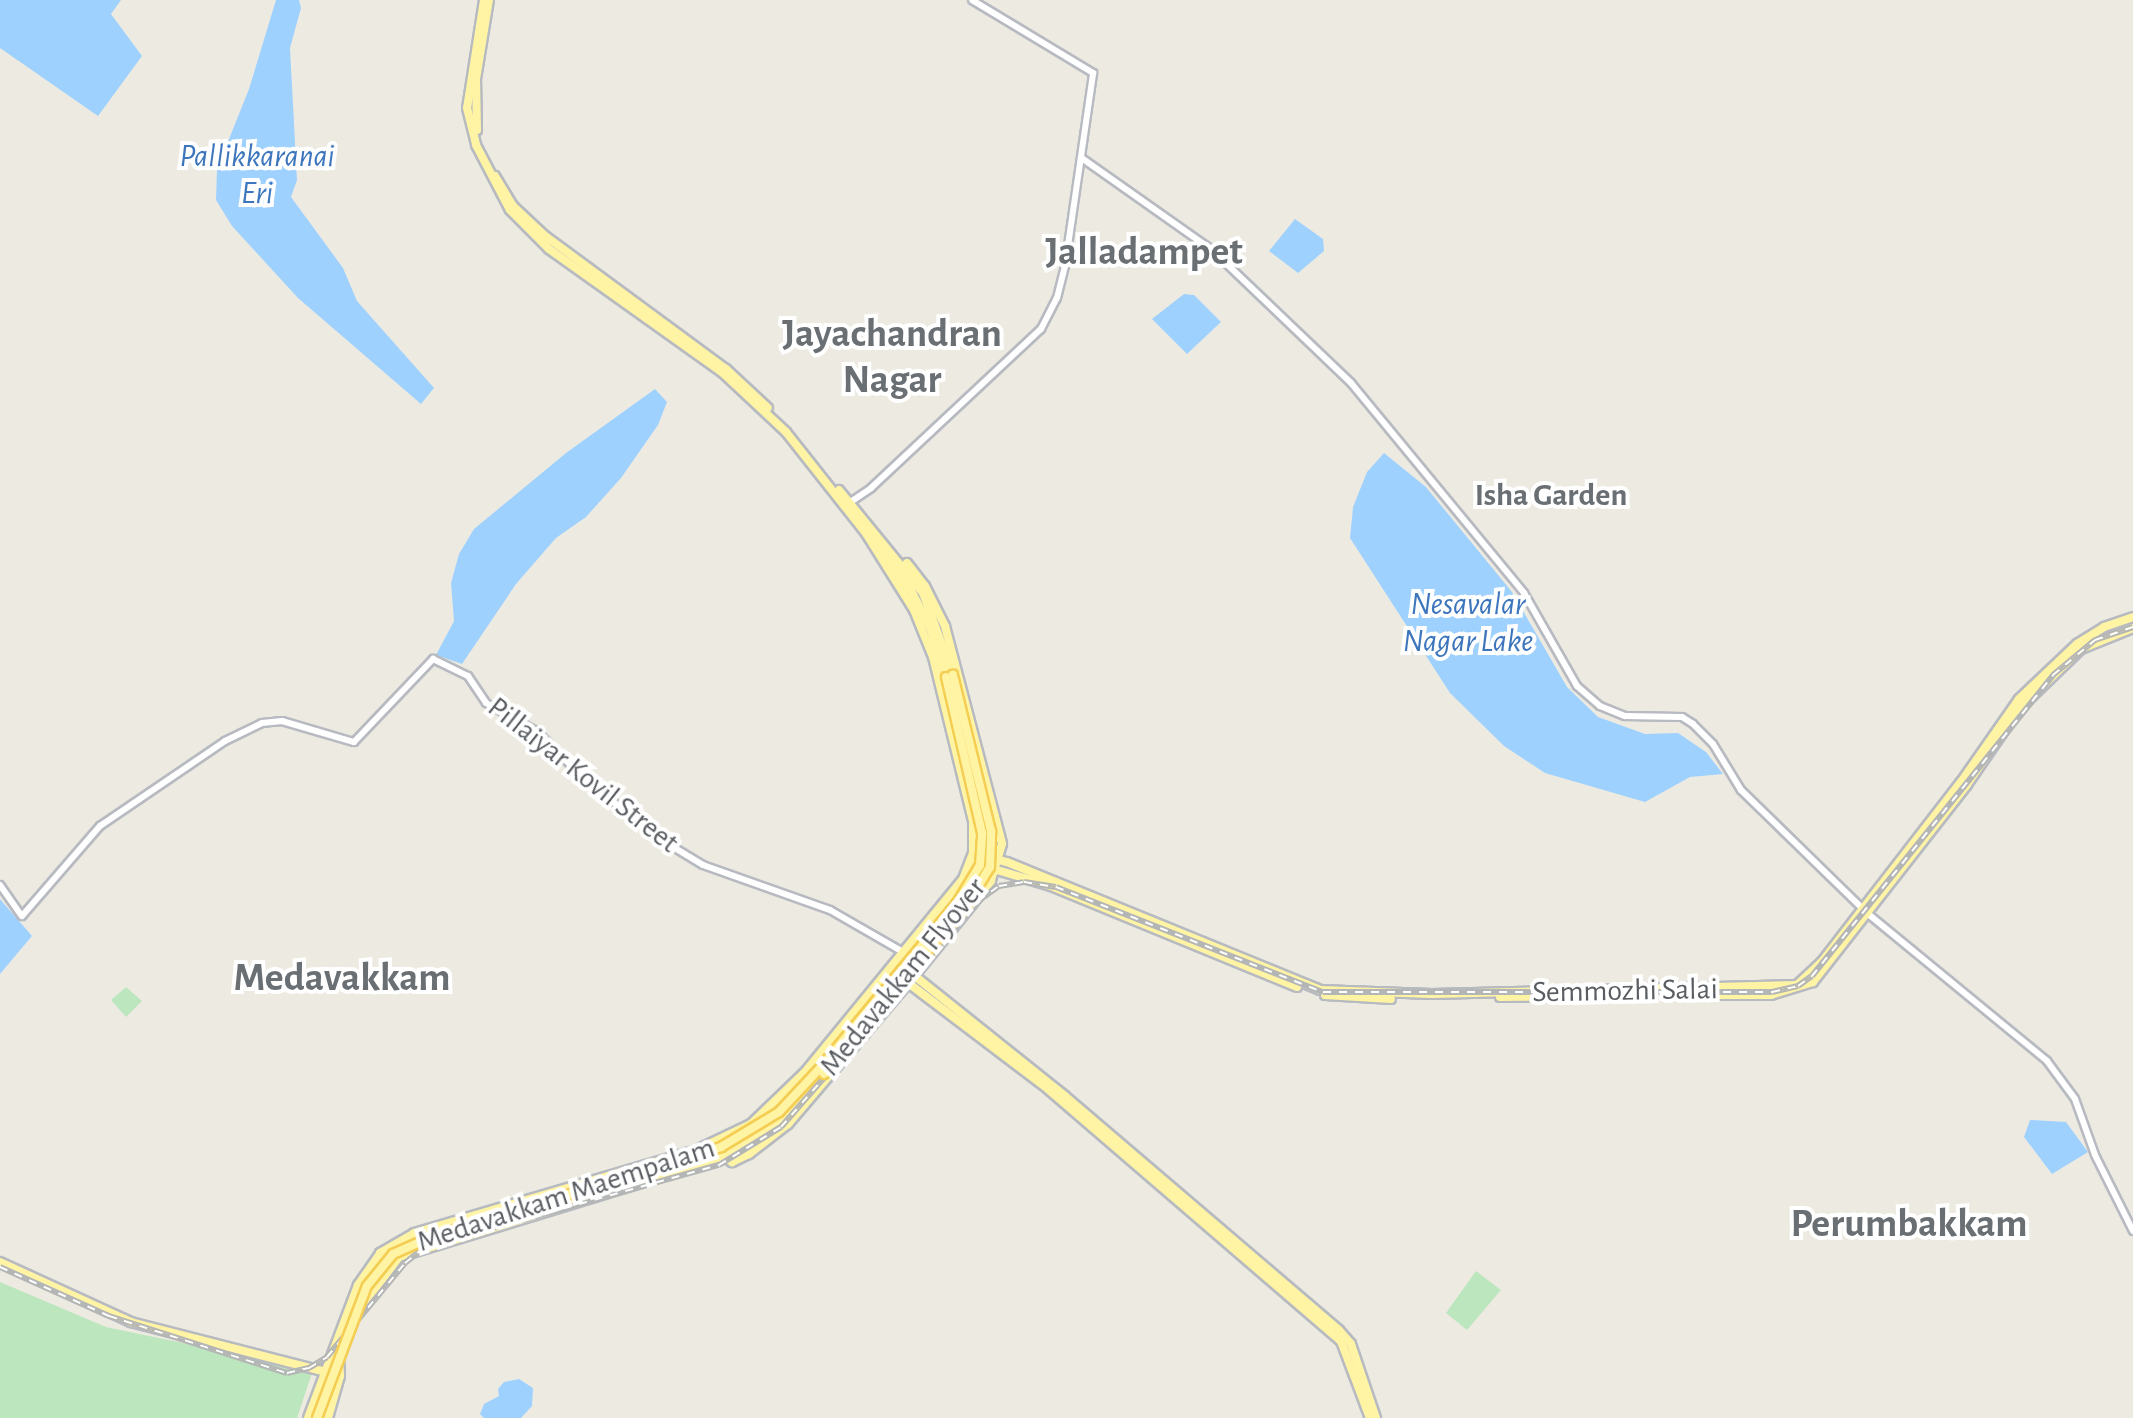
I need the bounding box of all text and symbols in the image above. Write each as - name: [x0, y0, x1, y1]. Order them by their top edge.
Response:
- water label: Pallikkaranai Eri: [179, 138, 335, 213]
- district label: Jalladampet: [1045, 228, 1243, 276]
- district label: Jayachandran Nagar: [782, 310, 1002, 404]
- district label: Isha Garden: [1475, 476, 1627, 514]
- water label: Nesavalar Nagar Lake: [1403, 586, 1533, 661]
- street label: Pillaiyar Kovil Street: [480, 689, 686, 861]
- street label: Medavakkam Flyover: [812, 871, 994, 1083]
- district label: Medavakkam: [234, 954, 450, 1002]
- street label: Semmozhi Salai: [1532, 971, 1718, 1011]
- street label: Medavakkam Maempalam: [413, 1130, 719, 1260]
- district label: Perumbakkam: [1790, 1200, 2028, 1248]

